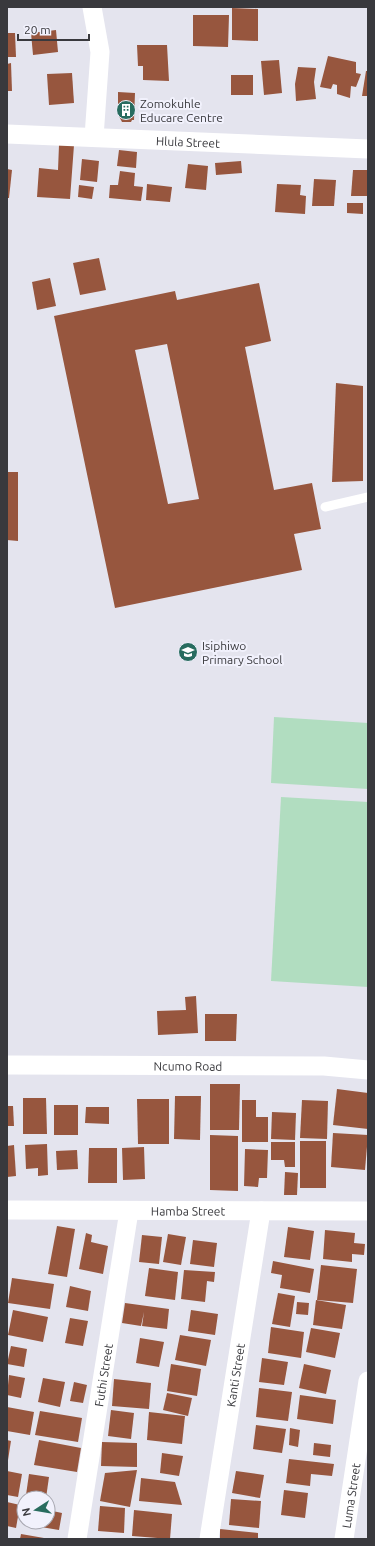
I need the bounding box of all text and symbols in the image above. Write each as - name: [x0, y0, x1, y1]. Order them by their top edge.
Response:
- scale bar: [18, 16, 89, 42]
- text: 20 m: [24, 23, 51, 36]
- place label: Zomokuhle Educare Centre: [140, 97, 223, 124]
- building icon: Zomokuhle Educare Centre: [115, 99, 137, 121]
- street label: Hlula Street: [156, 134, 220, 149]
- place label: Isiphiwo Primary School: [202, 639, 282, 666]
- school or university icon: Isiphiwo Primary School: [177, 641, 199, 663]
- street label: Ncumo Road: [154, 1059, 222, 1072]
- street label: Hamba Street: [151, 1204, 225, 1217]
- street label: Futhi Street: [92, 1342, 114, 1408]
- street label: Kanti Street: [224, 1342, 246, 1408]
- street label: Luma Street: [339, 1462, 362, 1529]
- north arrow: [16, 1490, 56, 1530]
- text: N: [19, 1507, 33, 1517]

